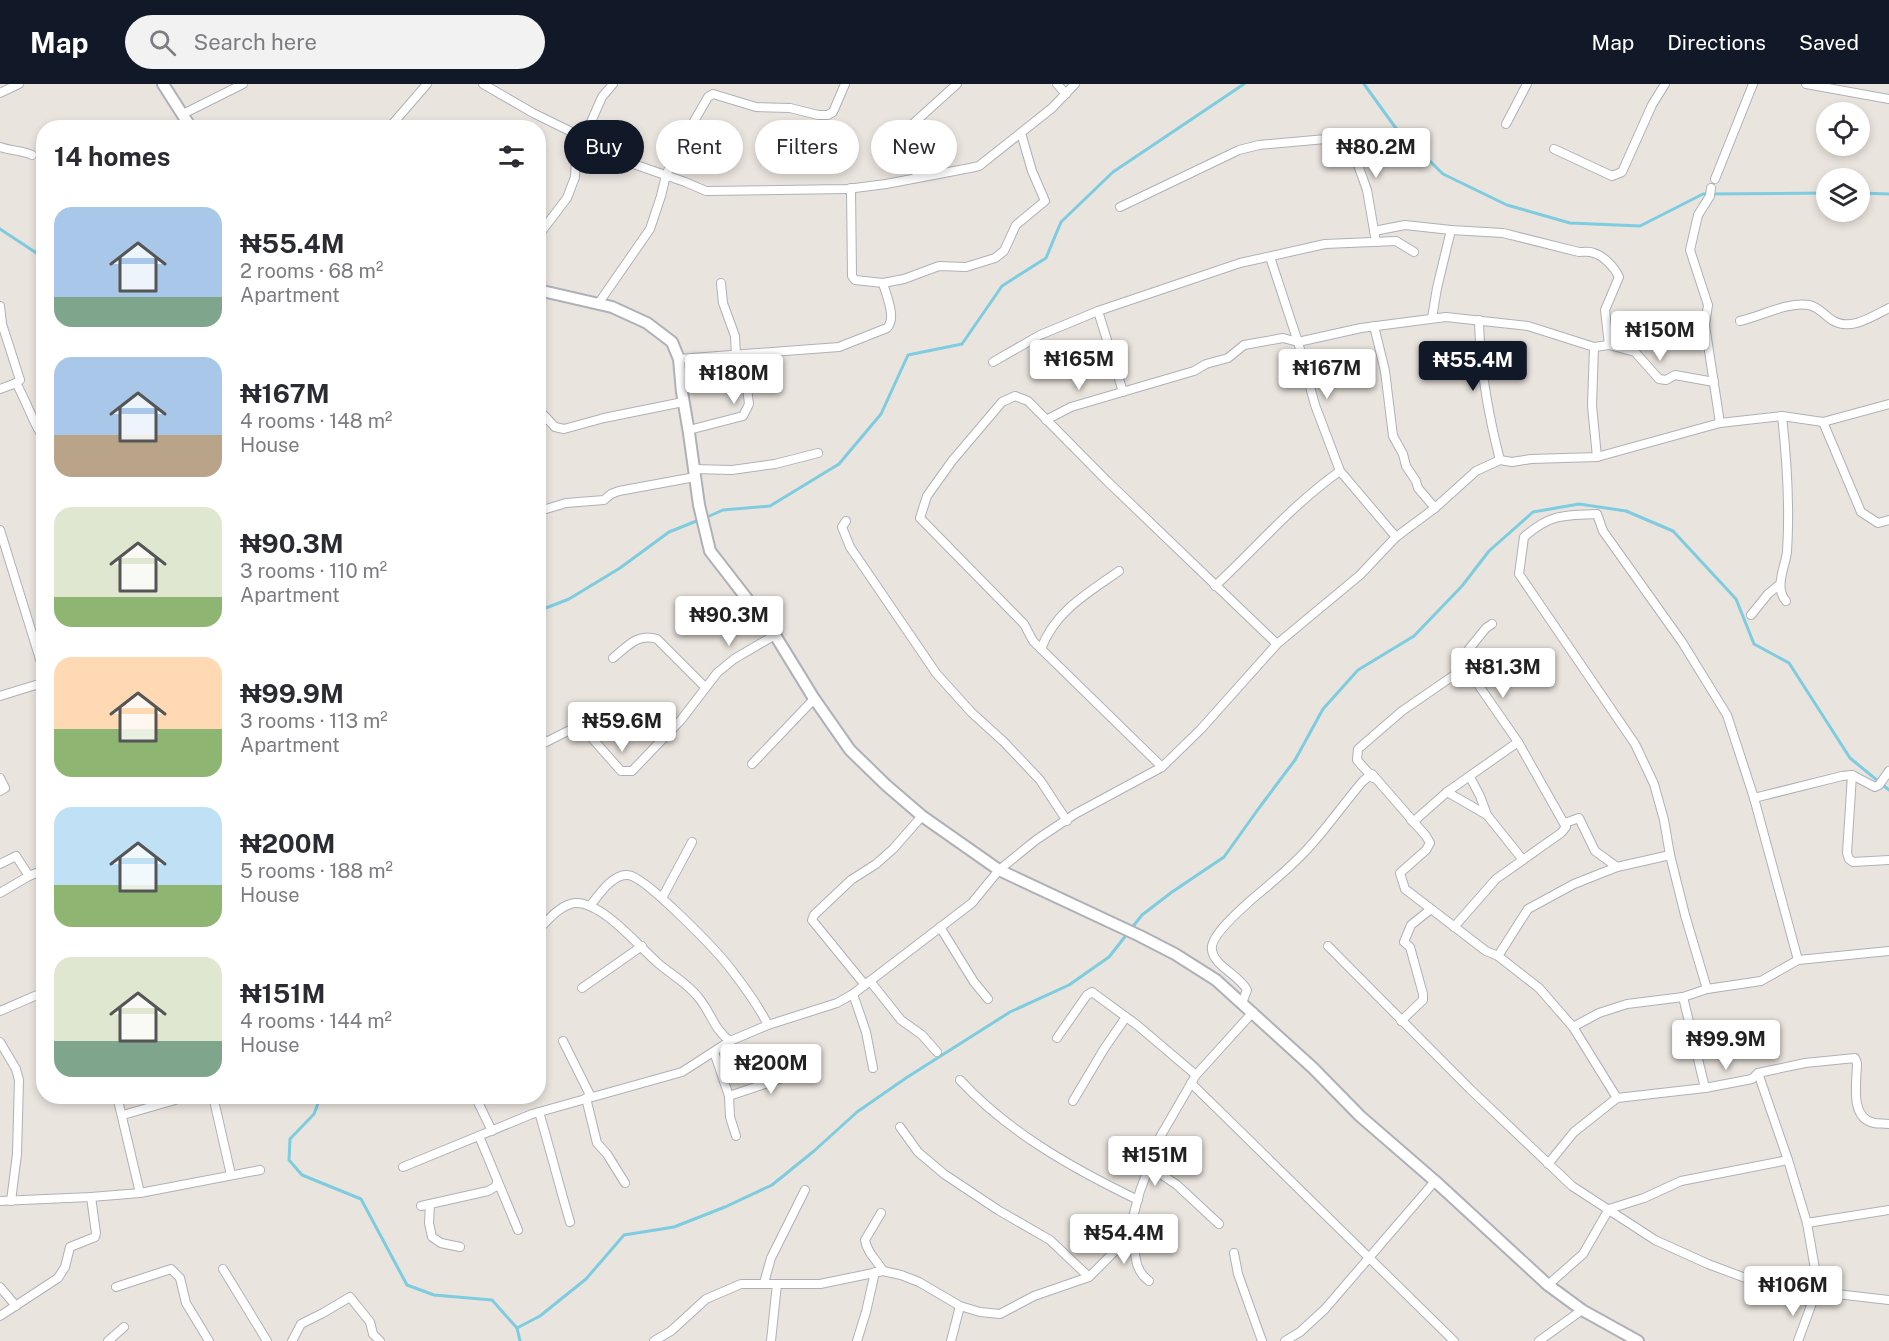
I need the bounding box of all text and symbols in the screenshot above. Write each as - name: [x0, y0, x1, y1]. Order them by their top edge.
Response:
- search box: [125, 15, 545, 69]
- text: Map: [30, 26, 89, 59]
- icon: search: [146, 26, 179, 59]
- text: Search here: [194, 29, 317, 55]
- text: Map: [1592, 30, 1634, 55]
- text: Directions: [1667, 30, 1766, 55]
- text: Saved: [1799, 30, 1859, 55]
- map controls: [1816, 102, 1870, 222]
- button: locate: [1816, 102, 1870, 156]
- chip: Buy: [564, 120, 644, 174]
- chip: Rent: [656, 120, 743, 174]
- chip: Filters: [755, 120, 859, 174]
- chip: New: [871, 120, 957, 174]
- pin: ₦80.2M: [1327, 128, 1425, 179]
- text: ₦80.2M: [1336, 135, 1416, 159]
- icon: filters: [495, 140, 528, 173]
- text: 14 homes: [54, 141, 170, 172]
- button: layers: [1816, 168, 1870, 222]
- text: ₦55.4M: [240, 228, 345, 259]
- icon: home: [102, 231, 174, 303]
- text: 2 rooms · 68 m²: [240, 259, 383, 283]
- text: Apartment: [240, 283, 340, 307]
- pin: ₦150M: [1618, 311, 1702, 362]
- text: ₦150M: [1625, 318, 1695, 342]
- pin: ₦165M: [1037, 340, 1121, 391]
- pin: ₦55.4M: [1424, 341, 1522, 392]
- text: ₦165M: [1044, 347, 1114, 371]
- text: ₦55.4M: [1433, 348, 1513, 372]
- pin: ₦167M: [1285, 349, 1369, 400]
- pin: ₦180M: [692, 354, 776, 405]
- text: ₦167M: [1293, 356, 1361, 380]
- text: ₦180M: [699, 361, 769, 385]
- text: ₦167M: [240, 378, 330, 409]
- icon: home: [102, 381, 174, 453]
- text: 4 rooms · 148 m²: [240, 409, 392, 433]
- text: House: [240, 433, 300, 457]
- text: ₦90.3M: [240, 528, 344, 559]
- icon: home: [102, 531, 174, 603]
- text: 3 rooms · 110 m²: [240, 559, 387, 583]
- text: Apartment: [240, 583, 340, 607]
- pin: ₦90.3M: [680, 596, 778, 647]
- text: ₦90.3M: [689, 603, 769, 627]
- pin: ₦81.3M: [1454, 648, 1552, 699]
- text: ₦81.3M: [1465, 655, 1541, 679]
- text: ₦99.9M: [240, 678, 344, 709]
- icon: home: [102, 681, 174, 753]
- pin: ₦59.6M: [573, 702, 671, 753]
- text: 3 rooms · 113 m²: [240, 709, 388, 733]
- text: ₦59.6M: [582, 709, 662, 733]
- text: Apartment: [240, 733, 340, 757]
- text: ₦200M: [240, 828, 335, 859]
- icon: home: [102, 831, 174, 903]
- text: 5 rooms · 188 m²: [240, 859, 393, 883]
- text: House: [240, 883, 300, 907]
- text: ₦151M: [240, 978, 325, 1009]
- icon: home: [102, 981, 174, 1053]
- text: 4 rooms · 144 m²: [240, 1009, 392, 1033]
- pin: ₦99.9M: [1677, 1020, 1775, 1071]
- text: ₦99.9M: [1686, 1027, 1766, 1051]
- text: House: [240, 1033, 300, 1057]
- pin: ₦200M: [729, 1044, 813, 1095]
- text: ₦200M: [734, 1051, 808, 1075]
- pin: ₦151M: [1113, 1136, 1197, 1187]
- text: ₦151M: [1122, 1143, 1188, 1167]
- pin: ₦54.4M: [1075, 1214, 1173, 1265]
- text: ₦54.4M: [1084, 1221, 1164, 1245]
- pin: ₦106M: [1751, 1266, 1835, 1317]
- text: ₦106M: [1758, 1273, 1828, 1297]

